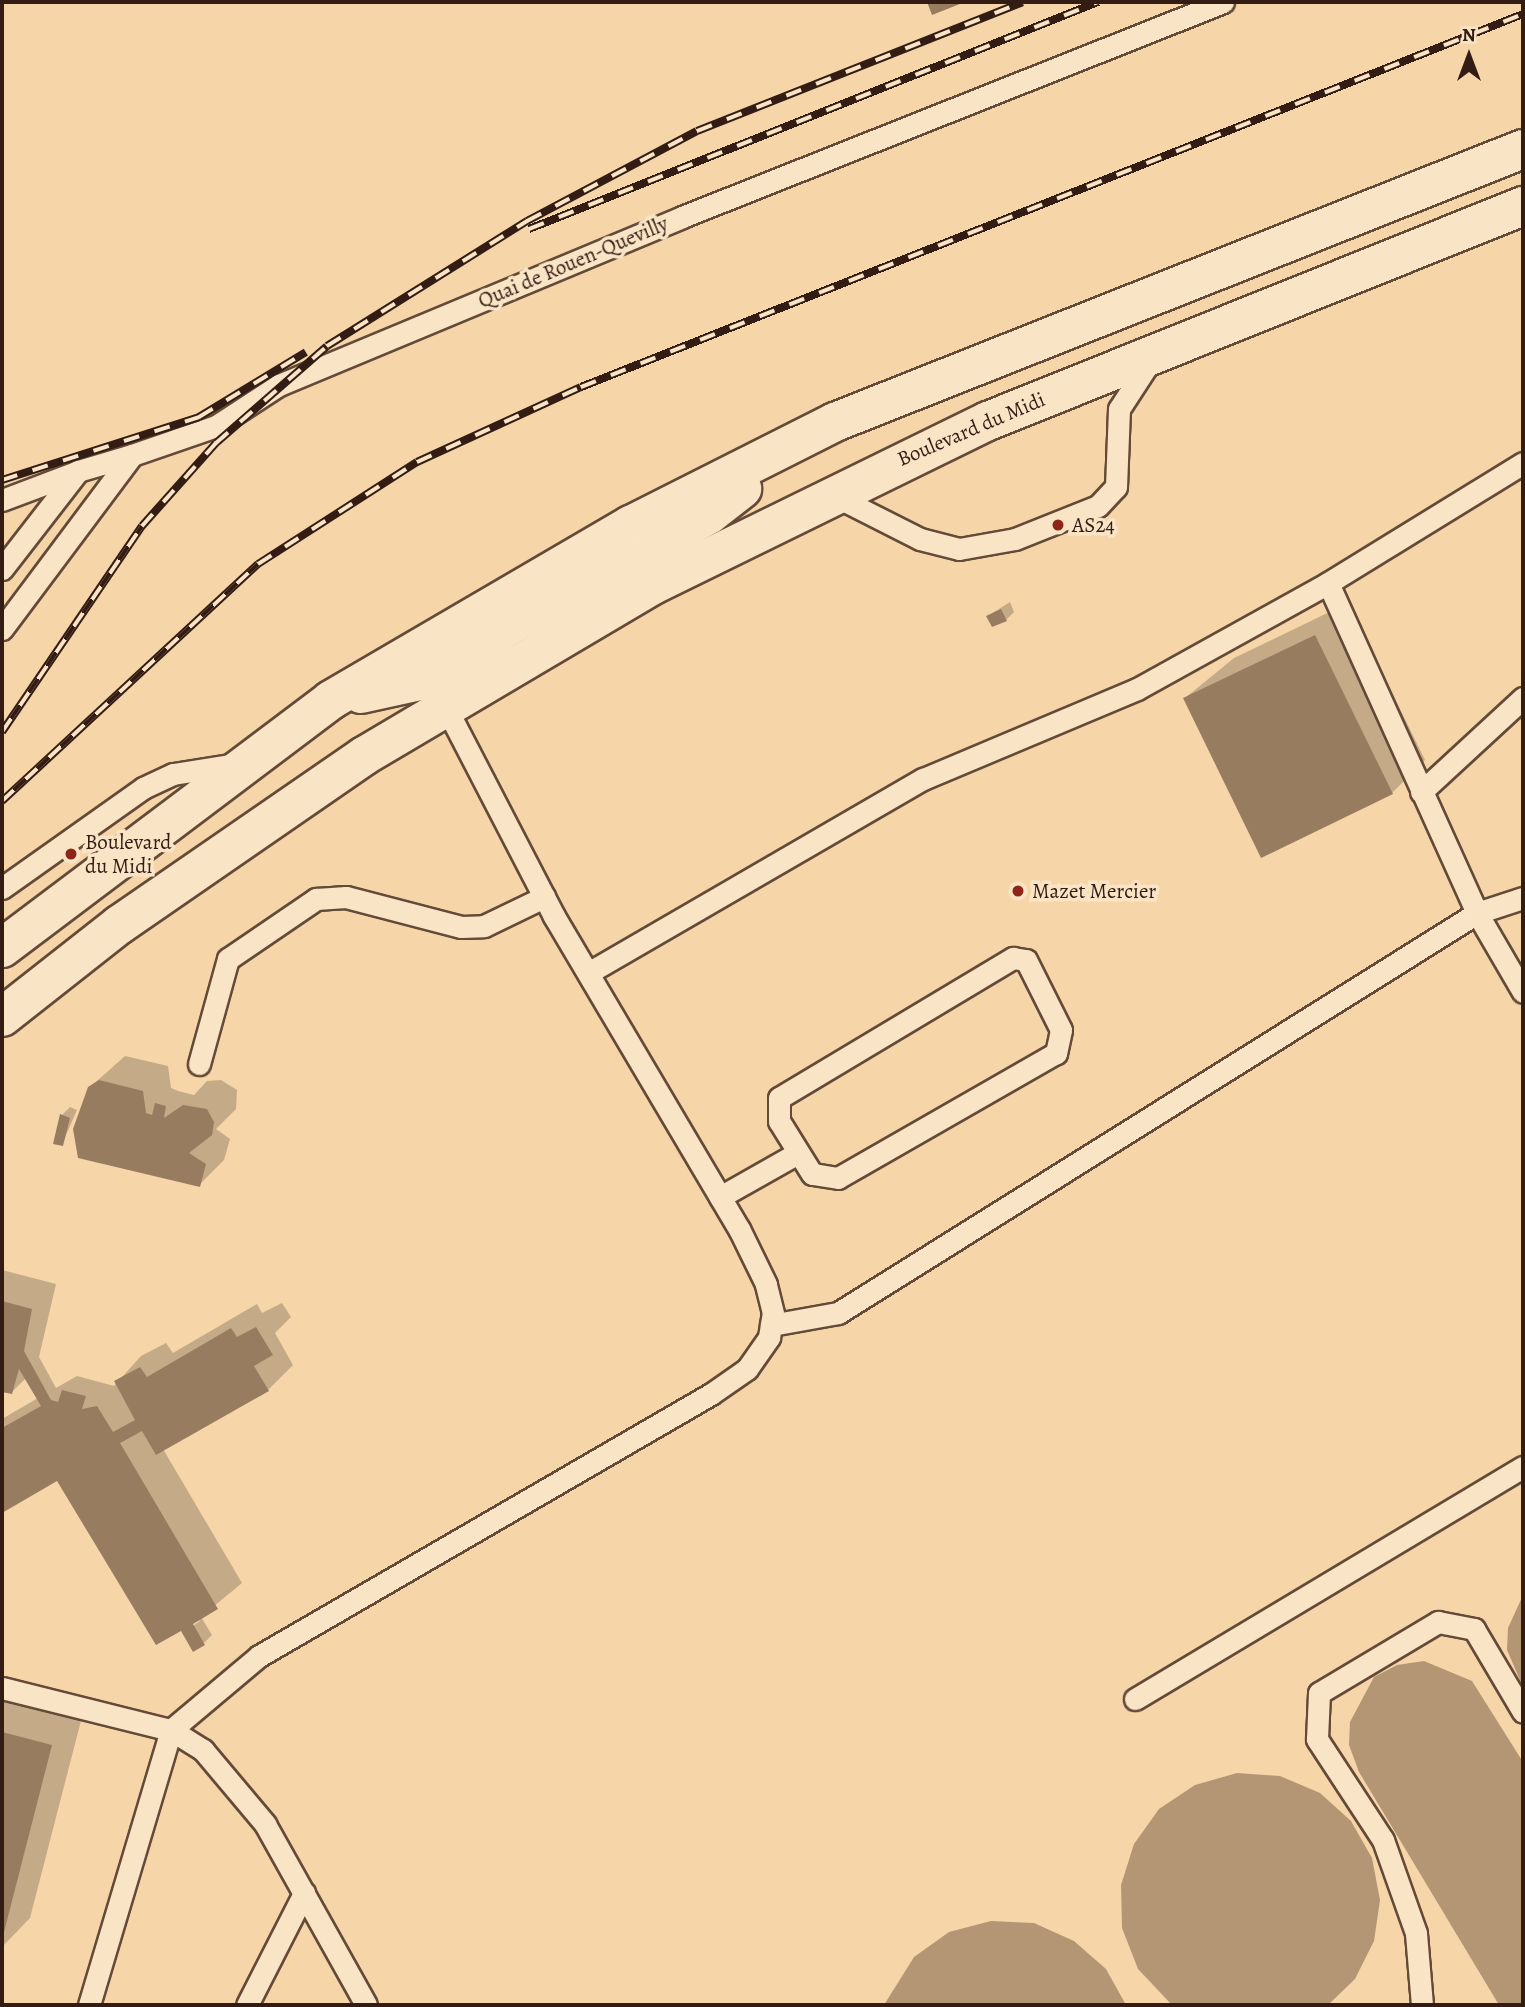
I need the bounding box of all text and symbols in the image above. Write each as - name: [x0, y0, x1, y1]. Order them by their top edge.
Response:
- north arrow: [1434, 21, 1504, 91]
- text: N: [1462, 22, 1476, 48]
- street label: Quai de Rouen-Quevilly: [474, 211, 672, 313]
- street label: Boulevard du Midi: [893, 386, 1049, 472]
- place label: AS24: [1072, 512, 1115, 538]
- marker: AS24: [1050, 517, 1066, 533]
- place label: Boulevard du Midi: [85, 829, 172, 879]
- marker: Boulevard du Midi: [63, 846, 79, 862]
- place label: Mazet Mercier: [1032, 878, 1156, 904]
- marker: Mazet Mercier: [1010, 883, 1026, 899]

